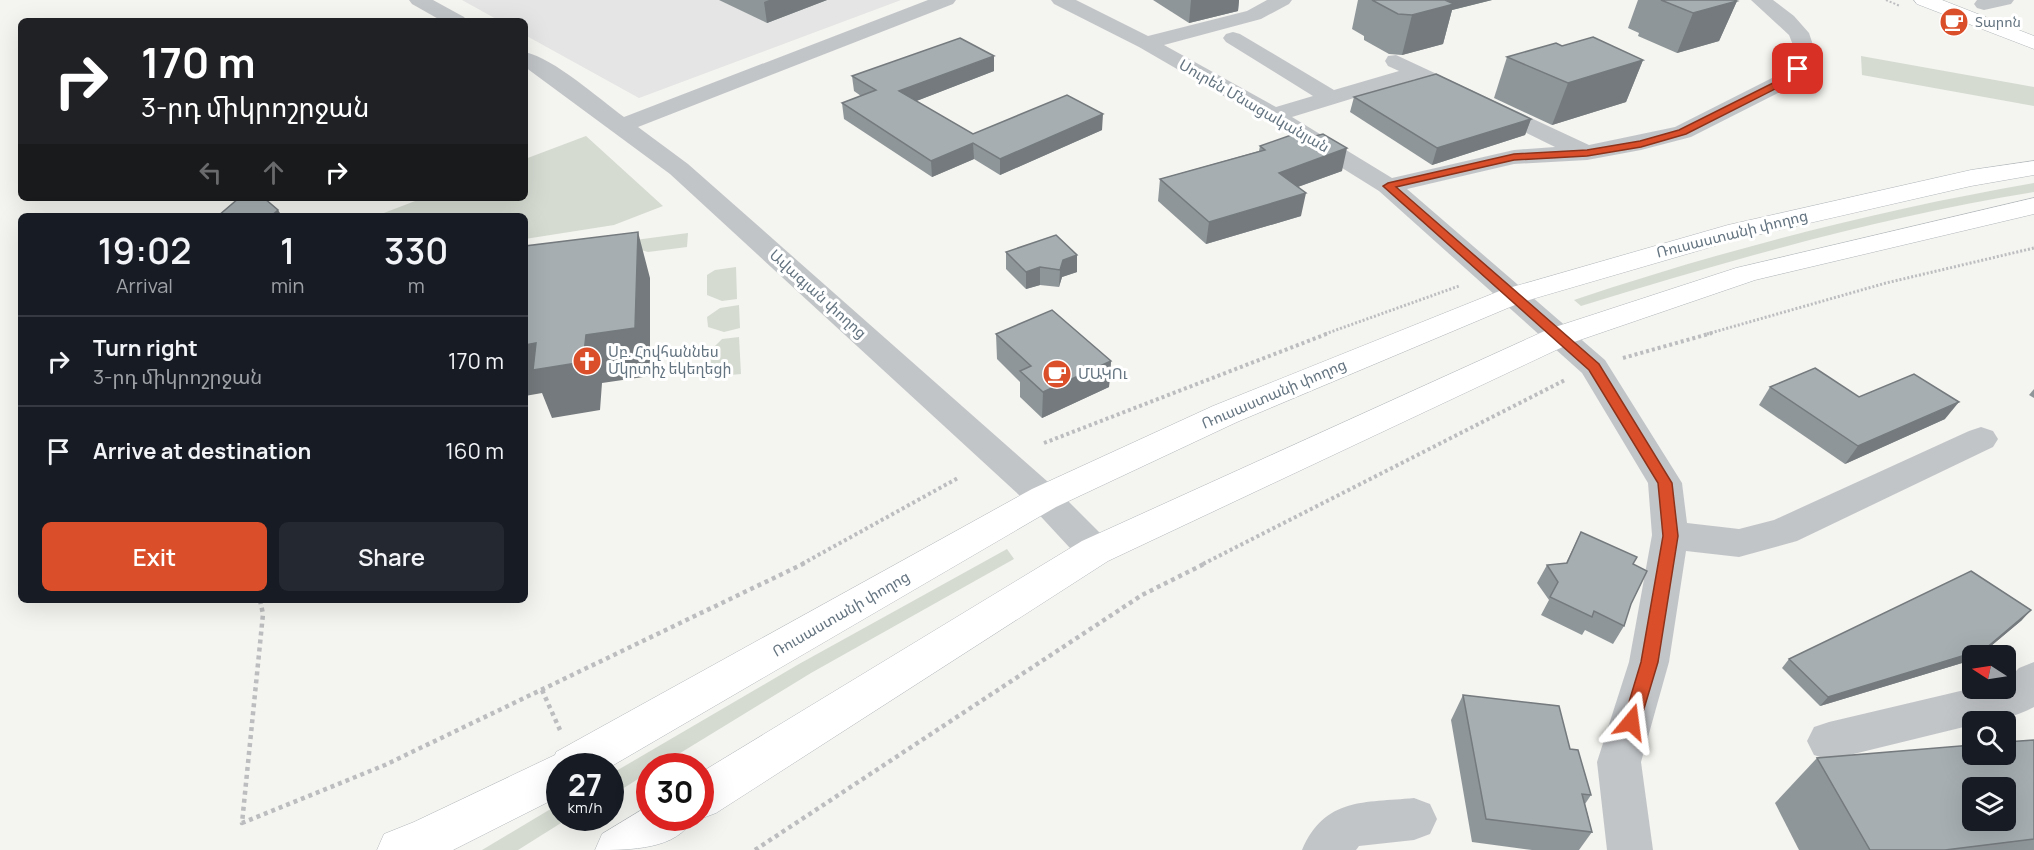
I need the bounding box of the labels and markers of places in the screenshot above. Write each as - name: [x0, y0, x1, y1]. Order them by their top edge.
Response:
- cafe icon: Տարոն: [1938, 6, 1970, 38]
- place label: Տարոն: [1975, 12, 2021, 31]
- pin: [1772, 43, 1823, 94]
- place label: Սբ. Հովհաննես Մկրտիչ եկեղեցի: [608, 341, 731, 379]
- church icon: Սբ. Հովհաննես Մկրտիչ եկեղեցի: [571, 345, 603, 377]
- cafe icon: ՄԱԿՈւ: [1041, 358, 1073, 390]
- place label: ՄԱԿՈւ: [1078, 363, 1128, 384]

